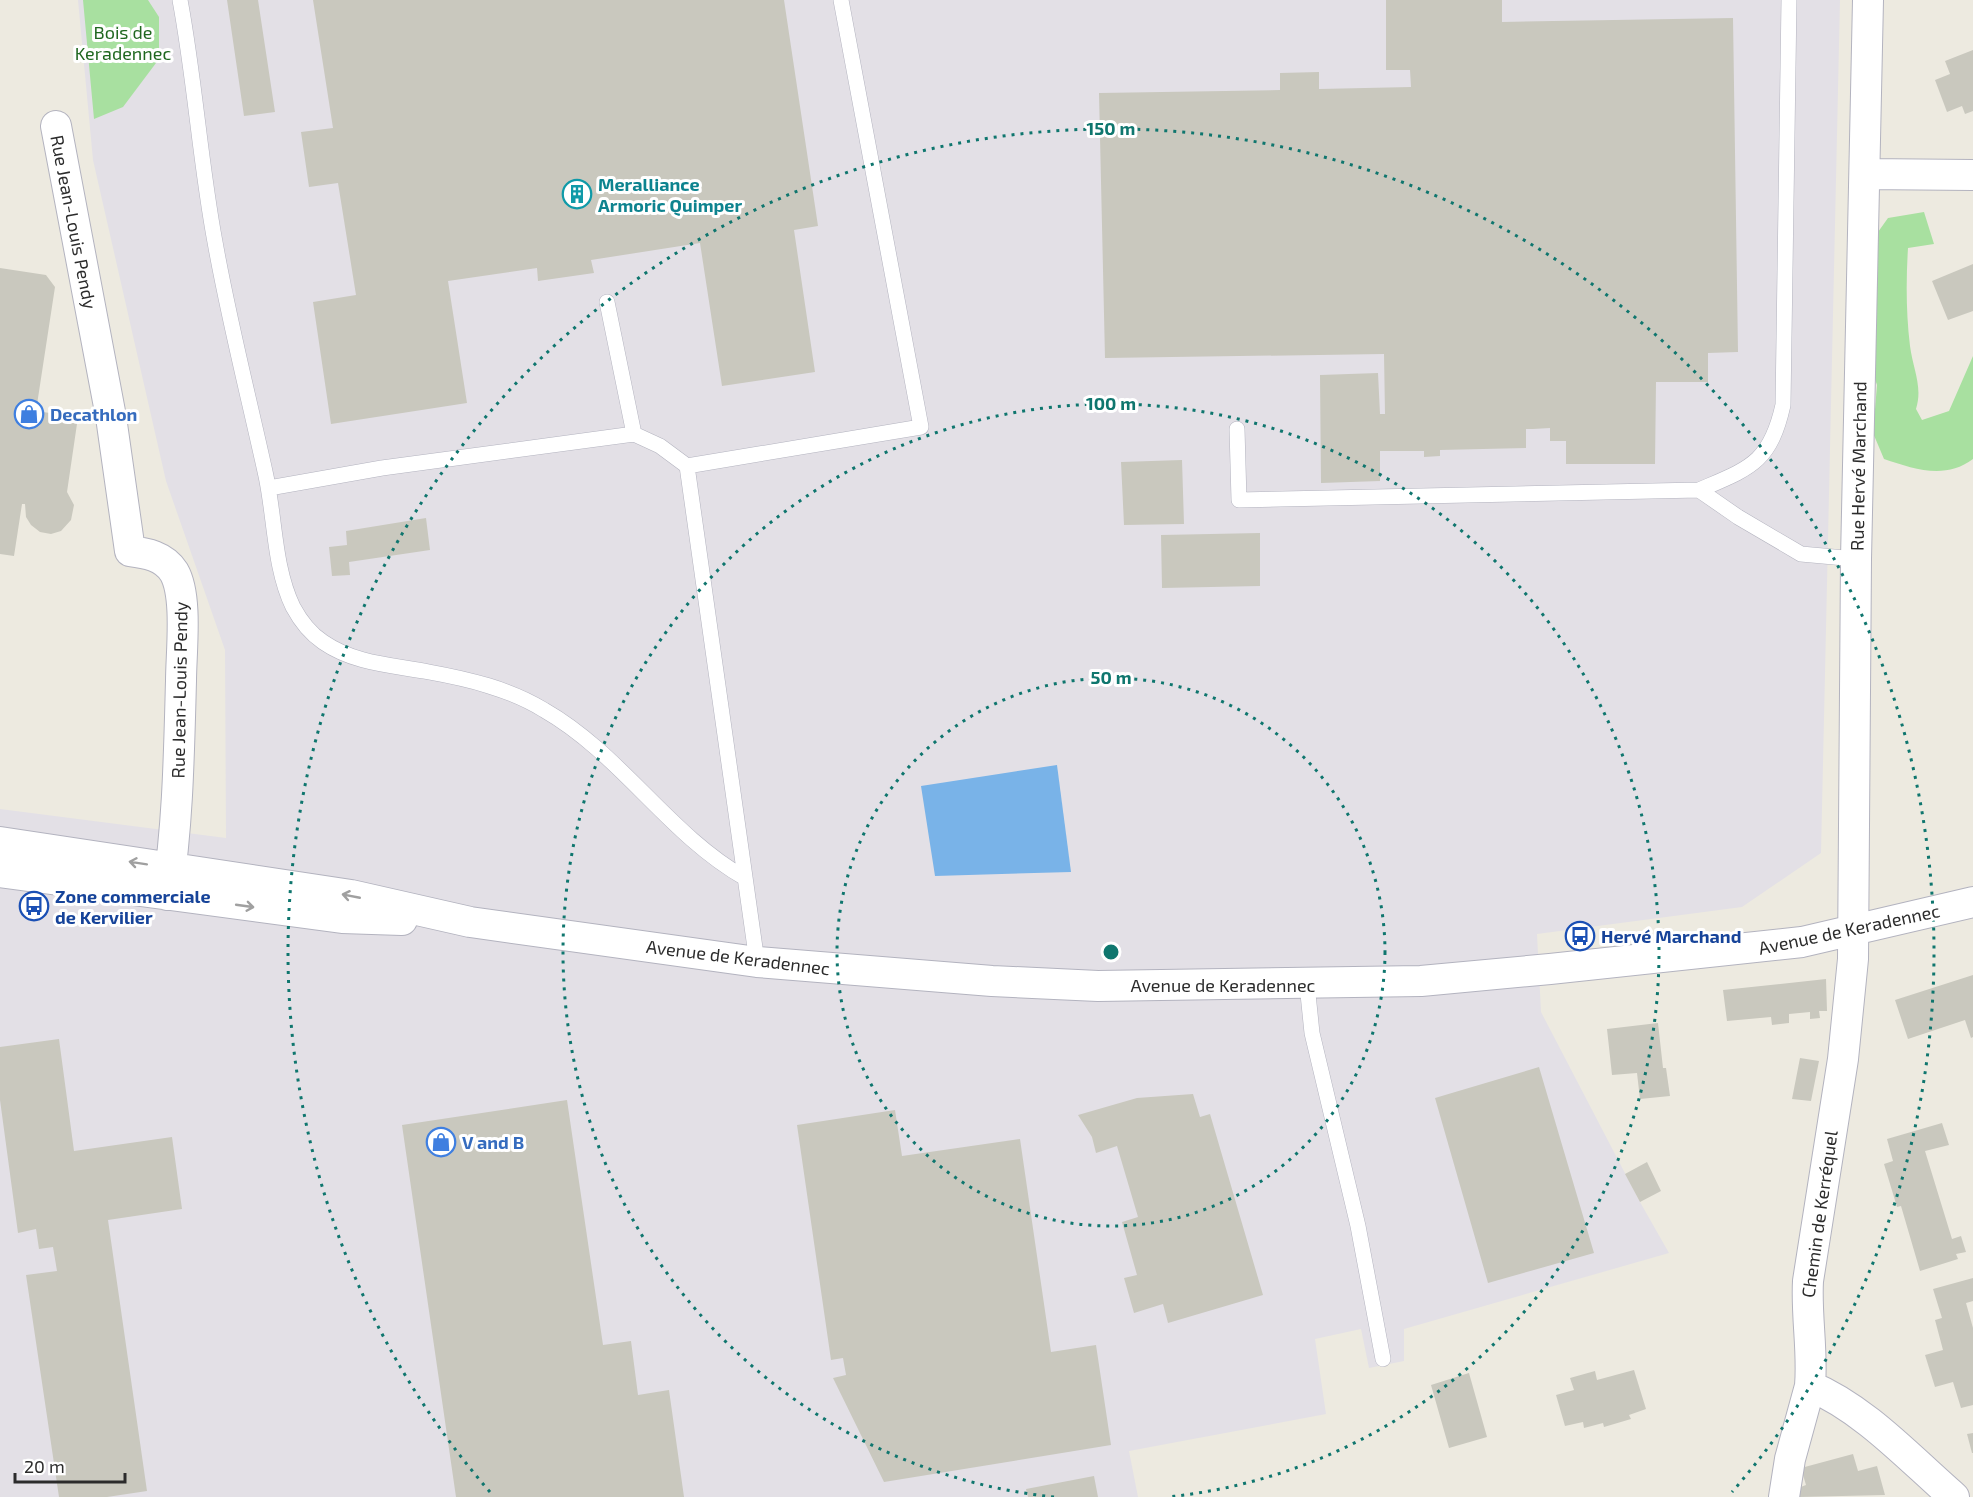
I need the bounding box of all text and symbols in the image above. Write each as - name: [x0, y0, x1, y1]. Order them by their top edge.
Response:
- park label: Bois de Keradennec: [75, 21, 171, 64]
- text: 150 m: [1087, 117, 1135, 139]
- street label: Rue Jean-Louis Pendy: [46, 133, 102, 311]
- place label: Meralliance Armoric Quimper: [598, 173, 742, 216]
- building icon: Meralliance Armoric Quimper: [561, 178, 593, 210]
- street label: Rue Hervé Marchand: [1846, 381, 1870, 551]
- text: 100 m: [1086, 392, 1136, 414]
- shop icon: Decathlon: [13, 398, 45, 430]
- place label: Decathlon: [50, 403, 137, 425]
- street label: Rue Jean-Louis Pendy: [166, 601, 192, 779]
- text: 50 m: [1090, 666, 1132, 688]
- one-way arrow: [128, 858, 148, 869]
- place label: Zone commerciale de Kervilier: [55, 885, 211, 928]
- bus stop icon: Zone commerciale de Kervilier: [18, 890, 50, 922]
- one-way arrow: [342, 890, 362, 901]
- street label: Avenue de Keradennec: [1756, 899, 1942, 959]
- one-way arrow: [235, 900, 255, 911]
- bus stop icon: Hervé Marchand: [1564, 920, 1596, 952]
- place label: Hervé Marchand: [1601, 925, 1741, 947]
- street label: Avenue de Keradennec: [645, 935, 831, 979]
- centre of rings: [1101, 942, 1121, 962]
- street label: Avenue de Keradennec: [1131, 974, 1316, 996]
- shop icon: V and B: [425, 1126, 457, 1158]
- street label: Chemin de Kerréquel: [1796, 1128, 1842, 1299]
- place label: V and B: [462, 1131, 524, 1153]
- scale bar: [15, 1446, 124, 1484]
- text: 20 m: [24, 1455, 65, 1477]

